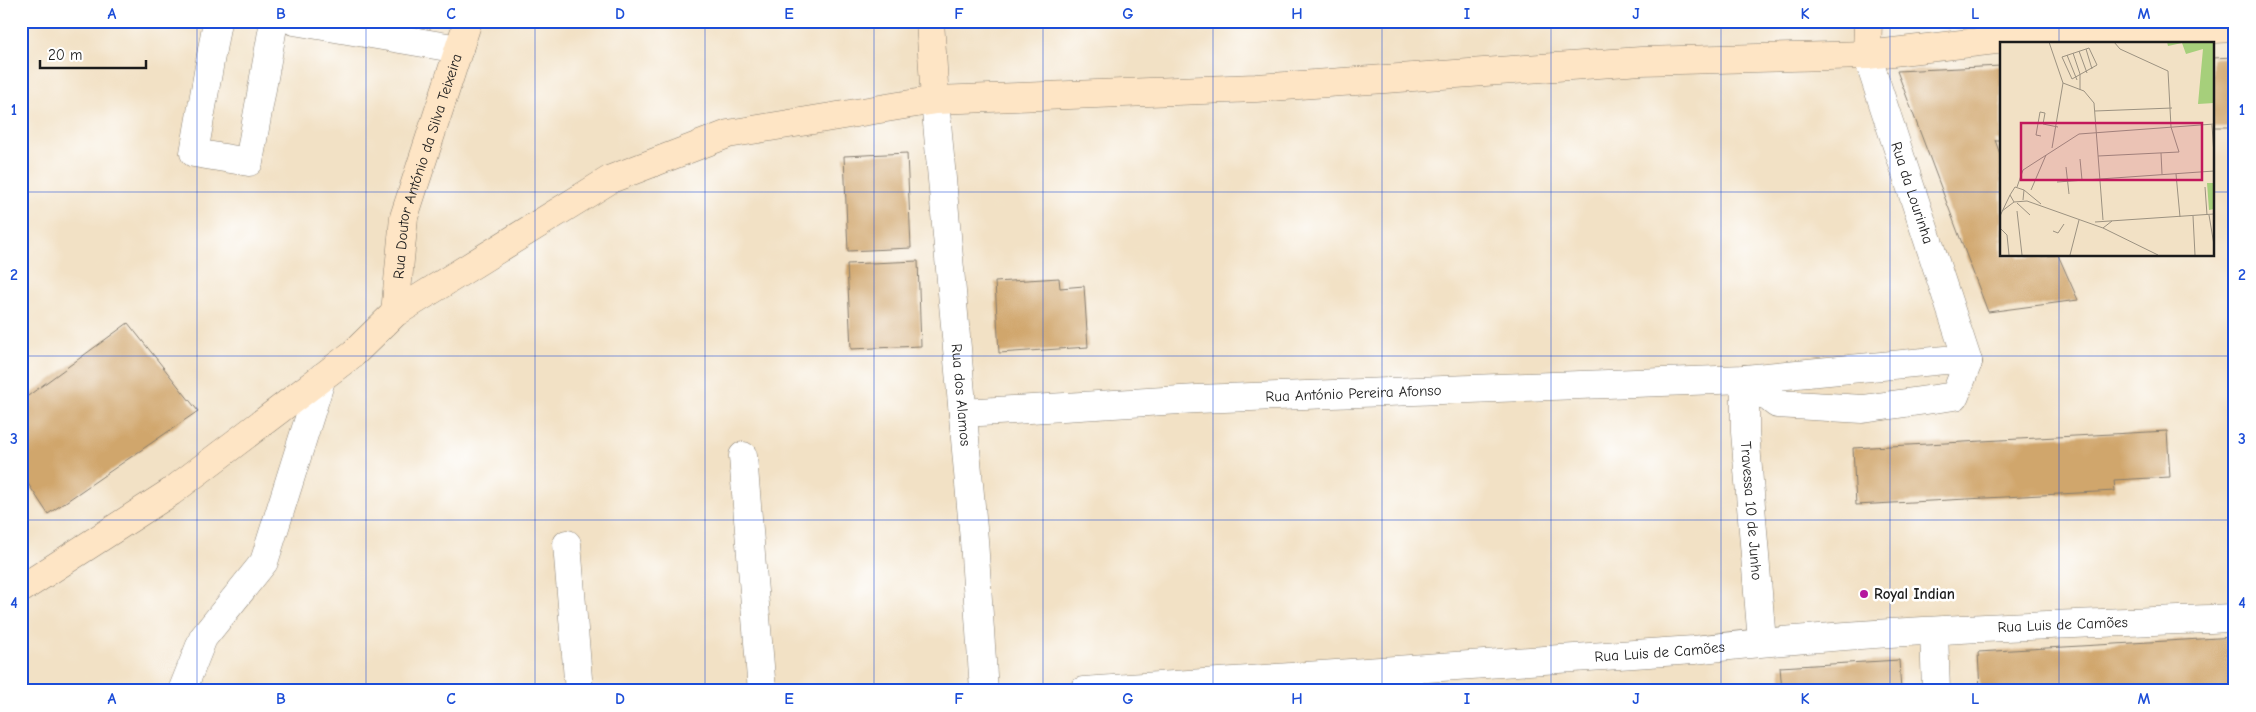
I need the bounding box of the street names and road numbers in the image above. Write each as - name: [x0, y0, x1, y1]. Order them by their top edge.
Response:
- street label: Rua Doutor António da Silva Teixeira: [389, 51, 466, 280]
- street label: Rua da Lourinha: [1887, 139, 1937, 246]
- street label: Rua dos Alamos: [948, 343, 975, 447]
- street label: Rua António Pereira Afonso: [1265, 381, 1442, 405]
- street label: Travessa 10 de Junho: [1737, 441, 1766, 581]
- street label: Rua Luis de Camões: [1997, 613, 2128, 636]
- street label: Rua Luis de Camões: [1594, 638, 1726, 666]

